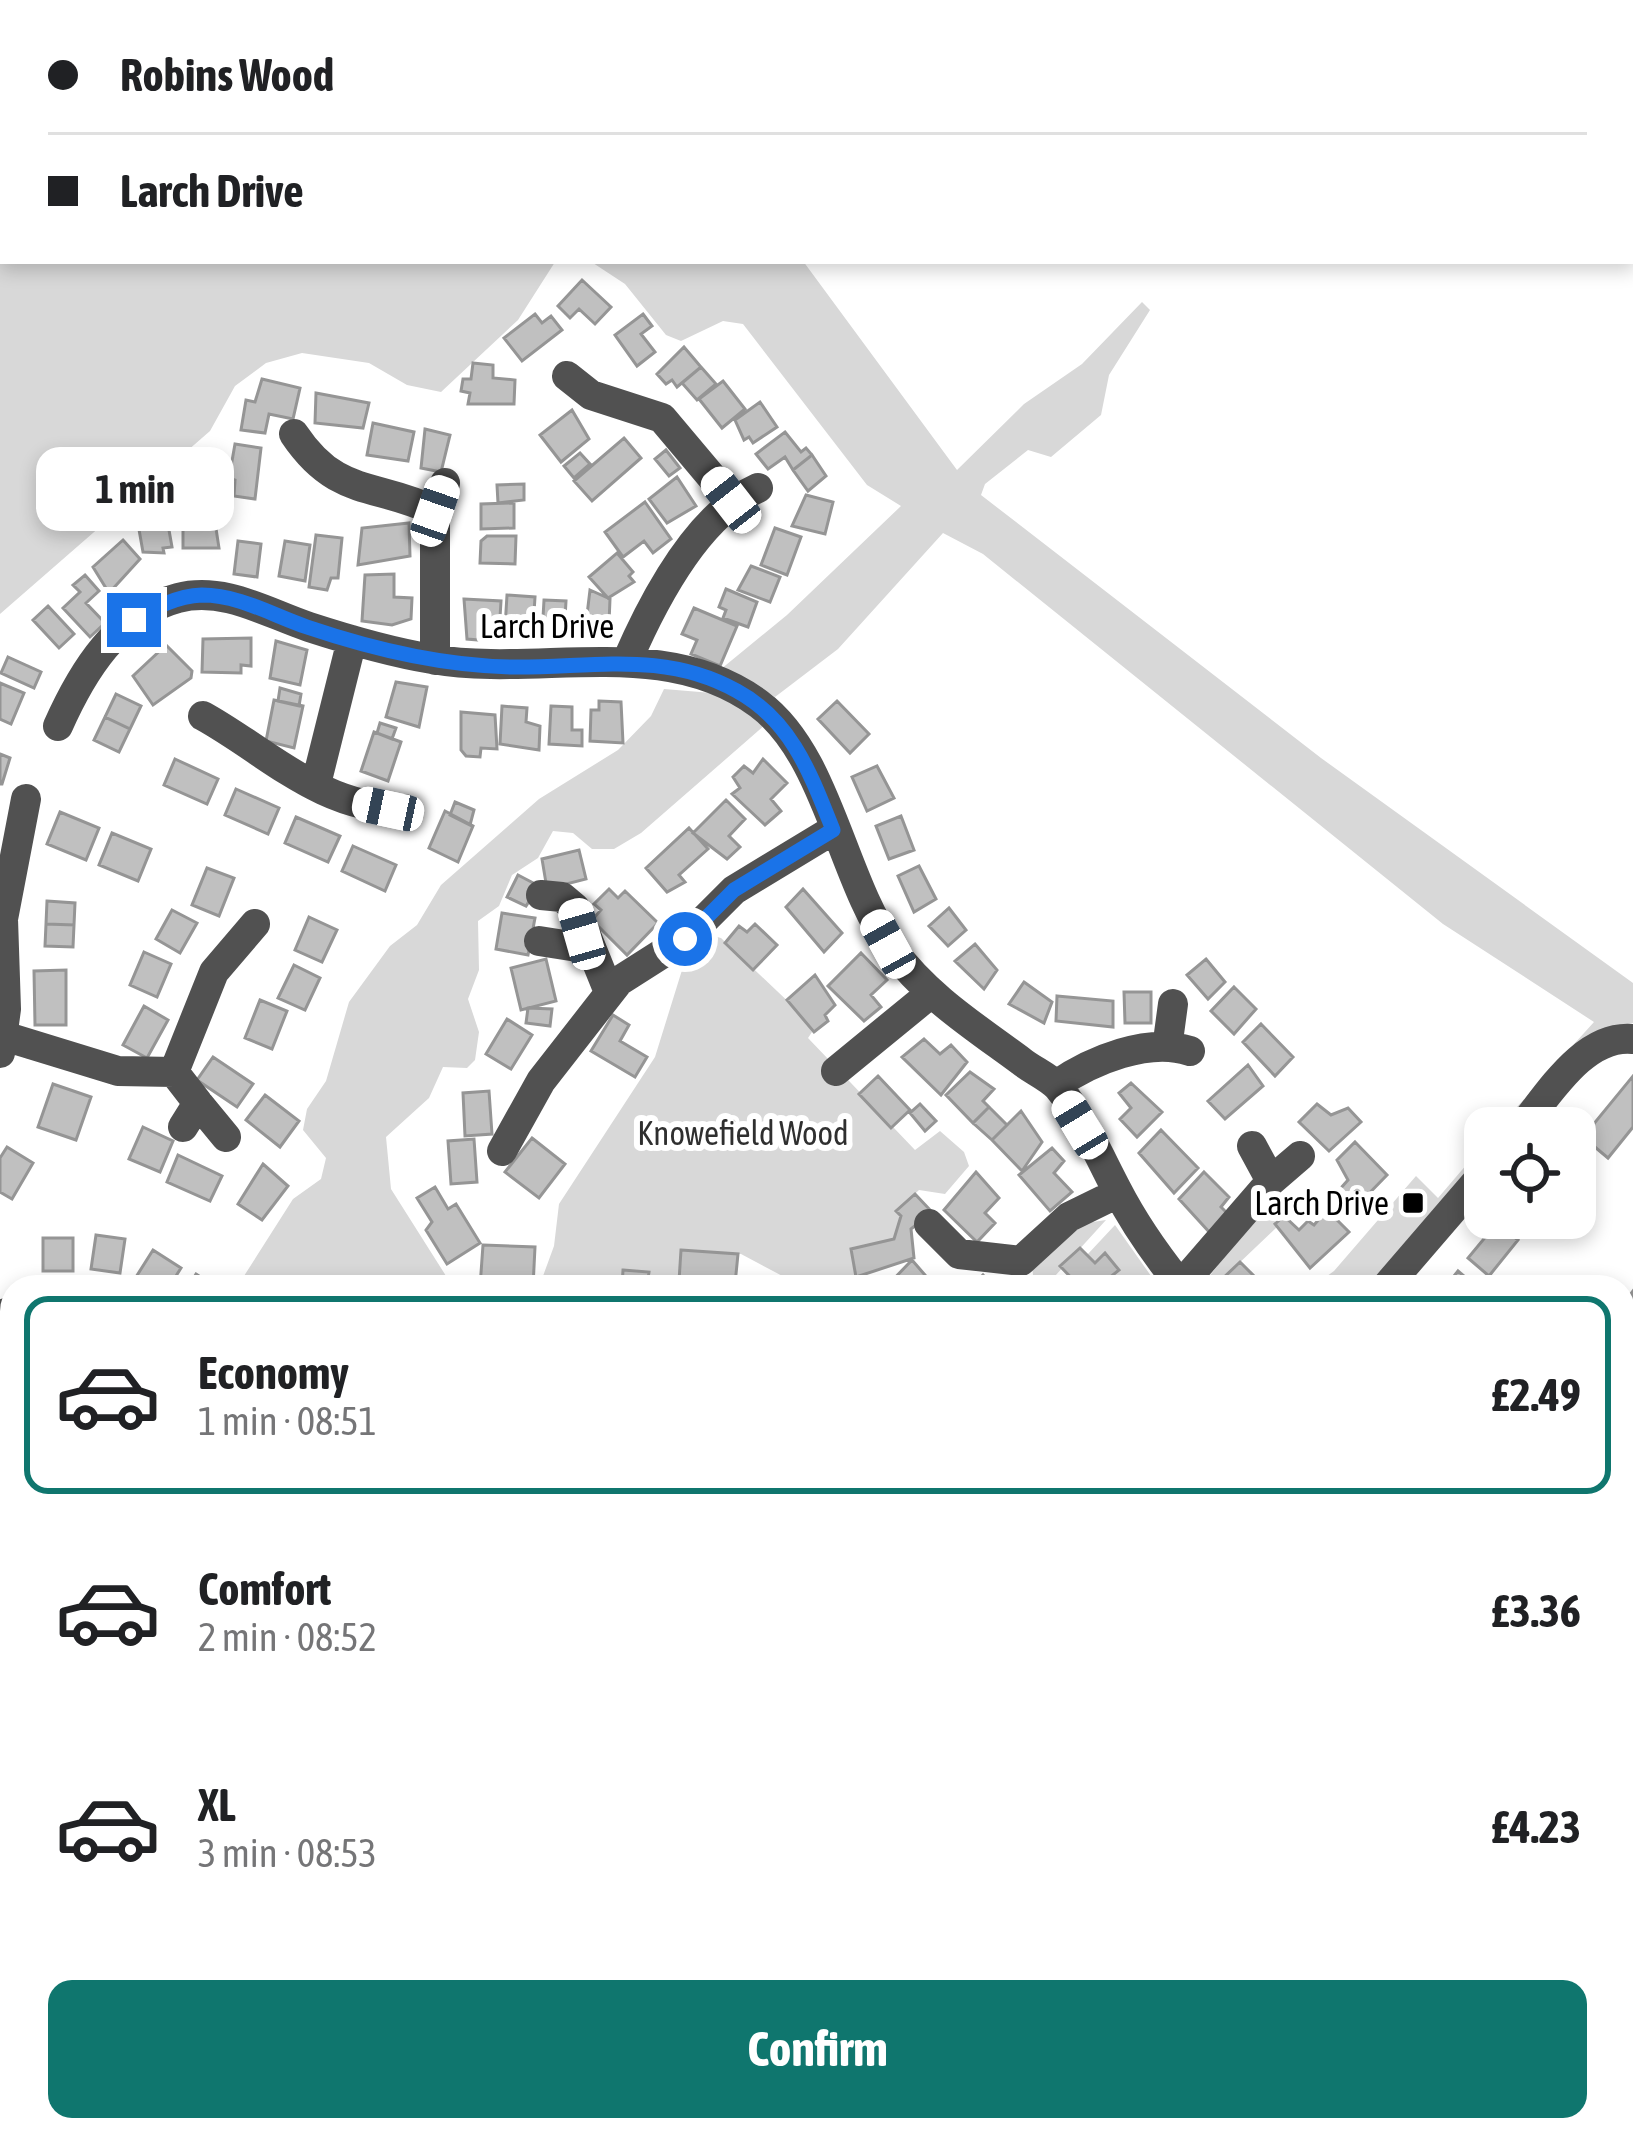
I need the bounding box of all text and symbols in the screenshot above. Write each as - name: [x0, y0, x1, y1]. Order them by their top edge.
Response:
- text: Robins Wood: [120, 49, 334, 101]
- text: Larch Drive: [120, 165, 304, 217]
- callout: 1 min: [35, 446, 233, 530]
- car: [695, 461, 767, 539]
- text: 1 min: [95, 467, 175, 511]
- car: [406, 471, 464, 551]
- route end: [107, 593, 161, 647]
- street label: Larch Drive: [480, 607, 614, 645]
- car: [349, 784, 427, 834]
- car: [555, 894, 609, 974]
- car: [855, 904, 921, 984]
- route start: [658, 912, 712, 966]
- car: [1046, 1085, 1114, 1165]
- map controls: [1464, 1107, 1596, 1239]
- button: locate: [1464, 1107, 1596, 1239]
- park label: Knowefield Wood: [637, 1114, 849, 1152]
- place label: Larch Drive: [1254, 1184, 1389, 1222]
- marker: Larch Drive: [1400, 1190, 1426, 1216]
- icon: car: [54, 1341, 162, 1449]
- text: Economy: [198, 1347, 349, 1399]
- text: £2.49: [1491, 1369, 1581, 1421]
- text: 1 min · 08:51: [198, 1399, 377, 1443]
- icon: car: [54, 1557, 162, 1665]
- text: Comfort: [198, 1563, 331, 1615]
- text: £3.36: [1491, 1585, 1581, 1637]
- text: 2 min · 08:52: [198, 1615, 377, 1659]
- icon: car: [54, 1773, 162, 1881]
- text: XL: [198, 1779, 236, 1831]
- text: £4.23: [1491, 1801, 1581, 1853]
- text: 3 min · 08:53: [198, 1831, 377, 1875]
- button: Confirm: [48, 1980, 1587, 2118]

